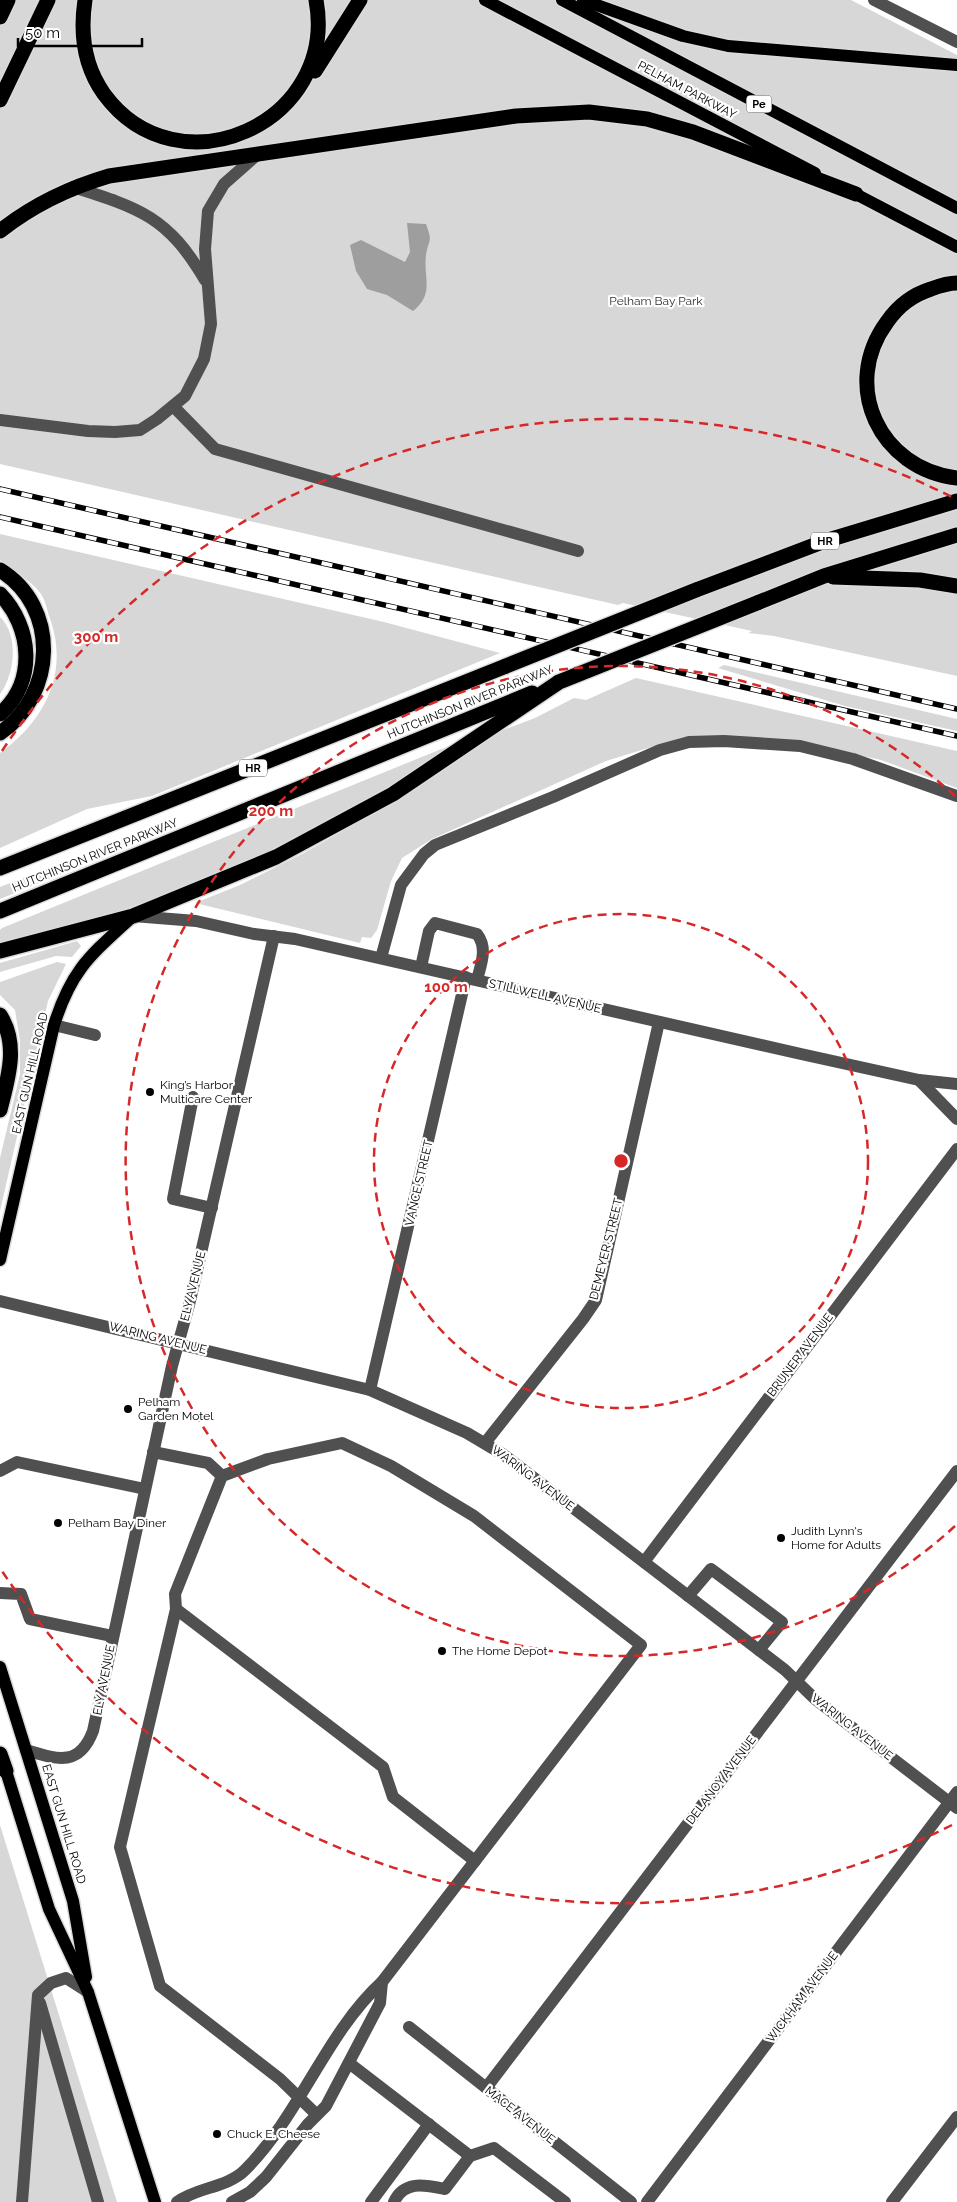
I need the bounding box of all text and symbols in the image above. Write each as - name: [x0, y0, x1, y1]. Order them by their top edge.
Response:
- scale bar: [18, 15, 141, 47]
- text: 50 m: [25, 24, 60, 42]
- street label: PELHAM PARKWAY: [635, 58, 739, 122]
- road number: Pe: [746, 96, 772, 112]
- park label: Pelham Bay Park: [609, 294, 703, 308]
- road number: HR: [811, 532, 839, 550]
- text: 300 m: [74, 628, 118, 646]
- street label: HUTCHINSON RIVER PARKWAY: [385, 662, 555, 742]
- road number: HR: [239, 760, 267, 776]
- text: 200 m: [249, 802, 293, 820]
- street label: HUTCHINSON RIVER PARKWAY: [10, 815, 180, 895]
- street label: STILLWELL AVENUE: [487, 976, 603, 1016]
- text: 100 m: [424, 978, 468, 996]
- street label: EAST GUN HILL ROAD: [9, 1010, 51, 1135]
- place label: King’s Harbor Multicare Center: [160, 1078, 253, 1106]
- marker: King’s Harbor Multicare Center: [144, 1086, 156, 1098]
- street label: VANCE STREET: [402, 1138, 436, 1227]
- centre of rings: [612, 1152, 630, 1170]
- street label: DEMEYER STREET: [587, 1196, 626, 1301]
- street label: ELY AVENUE: [178, 1250, 208, 1322]
- street label: BRUNER AVENUE: [764, 1311, 836, 1399]
- street label: WARING AVENUE: [108, 1319, 208, 1357]
- place label: Pelham Garden Motel: [138, 1395, 214, 1423]
- marker: Pelham Garden Motel: [122, 1403, 134, 1415]
- street label: WARING AVENUE: [489, 1442, 577, 1514]
- place label: Pelham Bay Diner: [68, 1516, 167, 1530]
- marker: Pelham Bay Diner: [52, 1517, 64, 1529]
- place label: Judith Lynn's Home for Adults: [791, 1524, 881, 1552]
- marker: Judith Lynn's Home for Adults: [775, 1532, 787, 1544]
- street label: ELY AVENUE: [90, 1644, 118, 1716]
- place label: The Home Depot: [452, 1644, 548, 1658]
- marker: The Home Depot: [436, 1645, 448, 1657]
- street label: WARING AVENUE: [808, 1691, 896, 1763]
- street label: DELANOY AVENUE: [683, 1733, 759, 1827]
- street label: EAST GUN HILL ROAD: [39, 1762, 89, 1886]
- street label: WICKHAM AVENUE: [763, 1949, 841, 2045]
- street label: MACE AVENUE: [482, 2083, 558, 2147]
- place label: Chuck E. Cheese: [227, 2127, 320, 2141]
- marker: Chuck E. Cheese: [211, 2128, 223, 2140]

